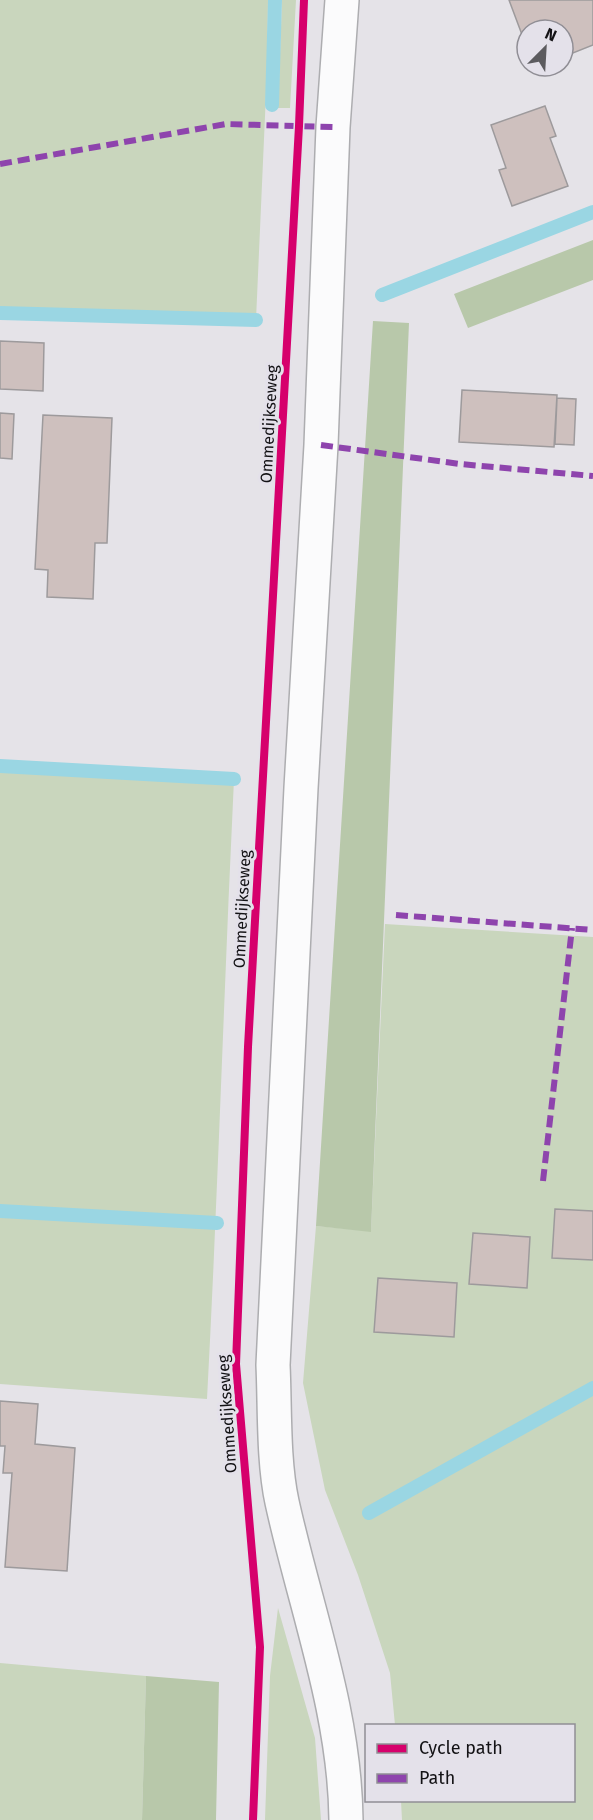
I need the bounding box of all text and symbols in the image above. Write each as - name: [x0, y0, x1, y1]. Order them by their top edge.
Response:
- north arrow: [515, 18, 575, 78]
- text: N: [542, 24, 560, 46]
- street label: Ommedijkseweg: [256, 364, 282, 484]
- street label: Ommedijkseweg: [229, 849, 255, 969]
- street label: Ommedijkseweg: [213, 1354, 241, 1474]
- legend: [365, 1724, 575, 1802]
- text: Cycle path: [419, 1737, 503, 1759]
- text: Path: [419, 1767, 455, 1789]

